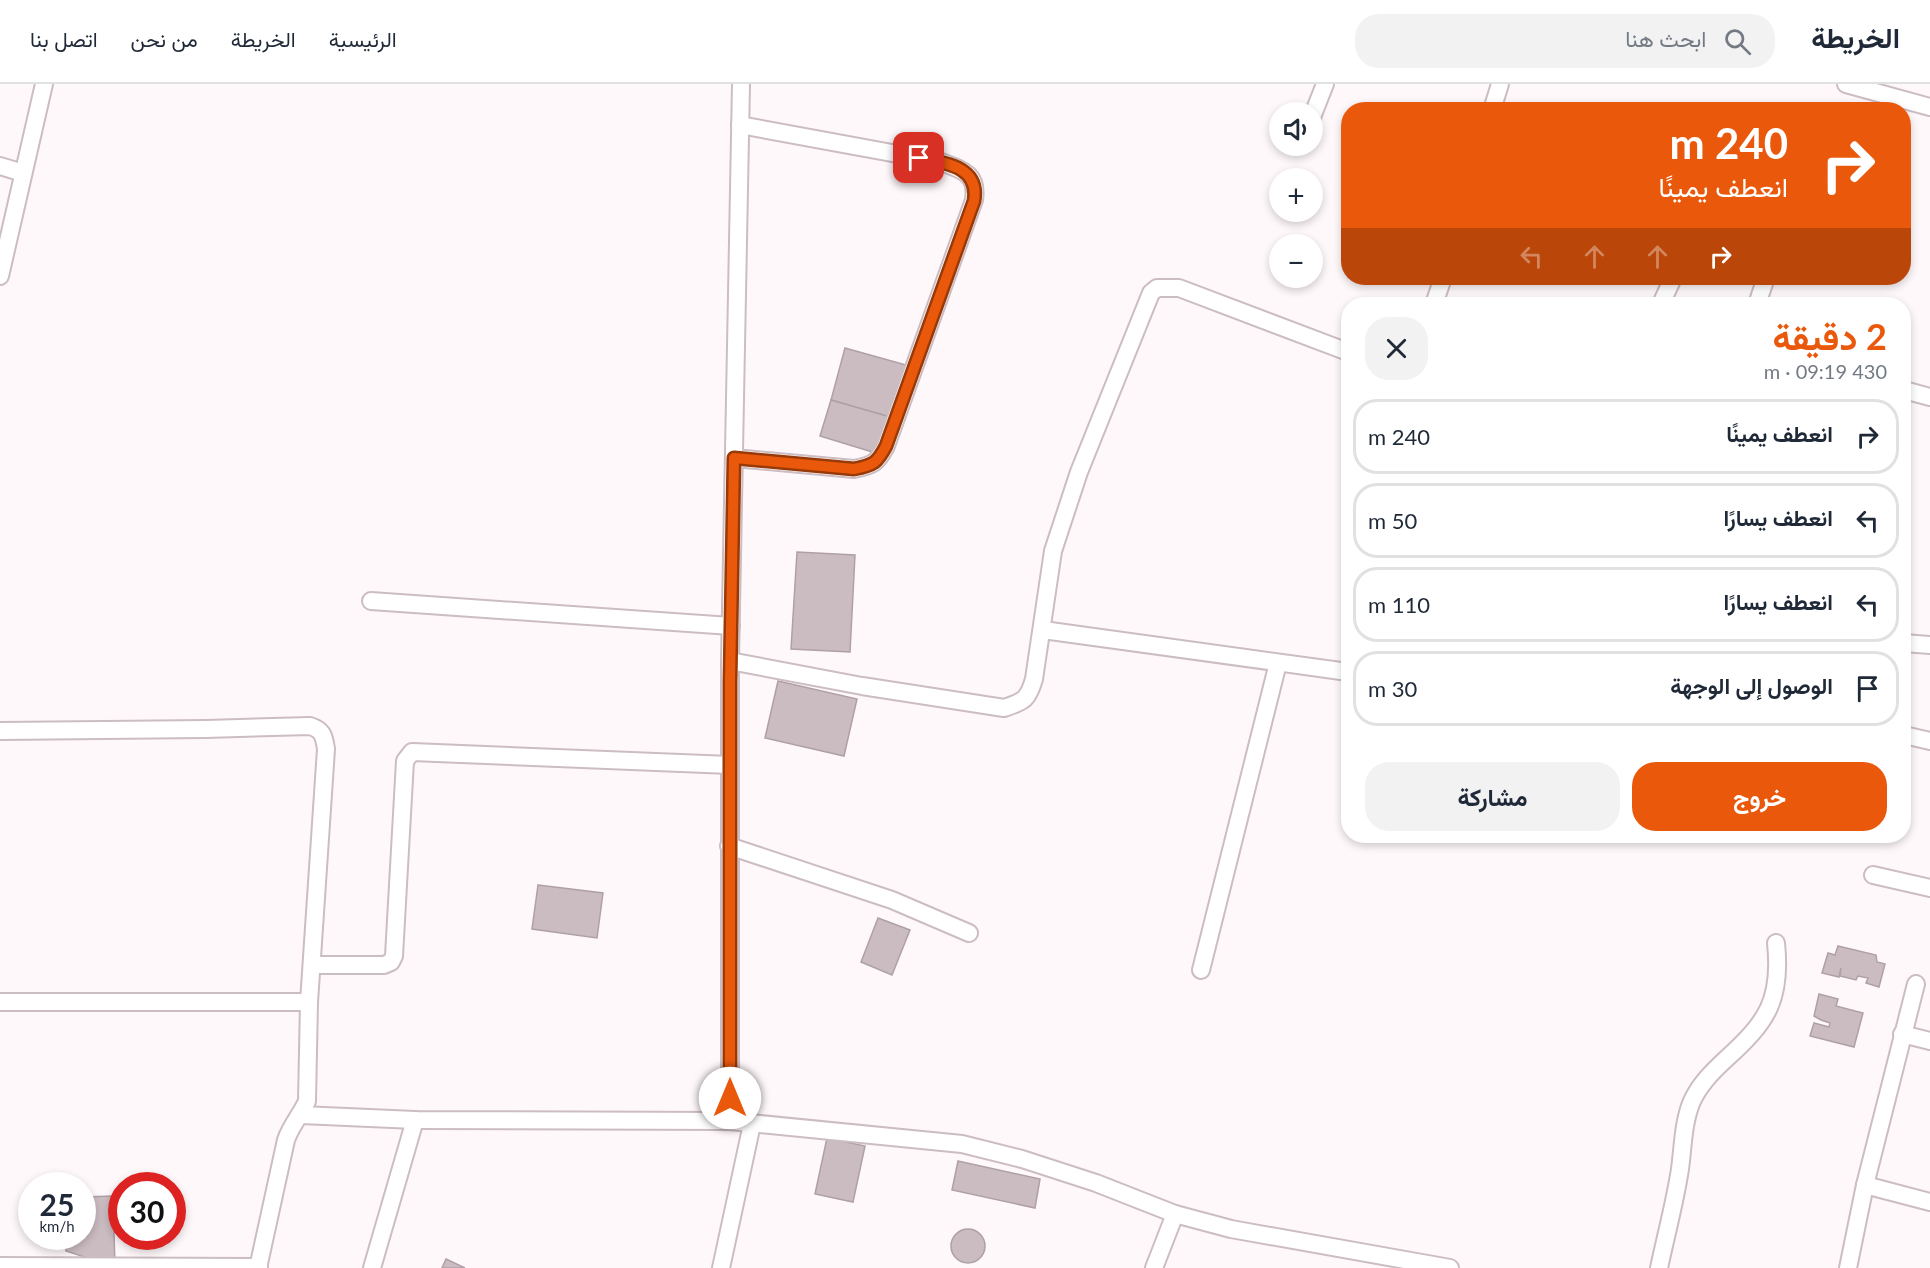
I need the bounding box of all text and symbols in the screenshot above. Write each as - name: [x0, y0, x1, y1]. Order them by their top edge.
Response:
- search box: [1355, 14, 1775, 68]
- text: الخريطة: [1811, 20, 1900, 54]
- text: ابحث هنا: [1625, 25, 1706, 52]
- icon: search: [1721, 25, 1754, 58]
- text: اتصل بنا: [30, 26, 98, 51]
- text: من نحن: [131, 26, 198, 51]
- text: الخريطة: [231, 26, 296, 51]
- text: الرئيسية: [329, 26, 397, 51]
- map controls: [1269, 102, 1323, 288]
- button: sound: [1269, 102, 1323, 156]
- text: 240 m: [1670, 118, 1788, 168]
- icon: right: [1809, 126, 1887, 204]
- pin: [893, 132, 944, 183]
- icon: arrive: [902, 141, 935, 174]
- button: +: [1269, 168, 1323, 222]
- text: انعطف يمينًا: [1659, 170, 1788, 203]
- button: −: [1269, 234, 1323, 288]
- icon: left: [1515, 240, 1548, 273]
- icon: ahead: [1578, 240, 1611, 273]
- icon: ahead: [1641, 240, 1674, 273]
- icon: right: [1704, 240, 1737, 273]
- text: 2 دقيقة: [1772, 314, 1887, 358]
- button: close: [1365, 317, 1428, 380]
- text: 430 m · 09:19: [1764, 359, 1887, 383]
- text: انعطف يمينًا: [1726, 420, 1833, 447]
- icon: right: [1851, 420, 1884, 453]
- text: 240 m: [1368, 423, 1430, 450]
- text: انعطف يسارًا: [1724, 504, 1833, 531]
- icon: left: [1851, 504, 1884, 537]
- text: 50 m: [1368, 507, 1417, 534]
- text: انعطف يسارًا: [1724, 588, 1833, 615]
- icon: left: [1851, 588, 1884, 621]
- text: 110 m: [1368, 591, 1430, 618]
- text: الوصول إلى الوجهة: [1670, 672, 1833, 699]
- icon: arrive: [1851, 672, 1884, 705]
- text: 30 m: [1368, 675, 1417, 702]
- button: مشاركة: [1365, 762, 1620, 831]
- button: خروج: [1632, 762, 1887, 831]
- position arrow: [698, 1066, 762, 1130]
- speed limit sign: 30: [108, 1172, 186, 1250]
- text: 25: [40, 1186, 74, 1222]
- text: km/h: [39, 1217, 75, 1235]

